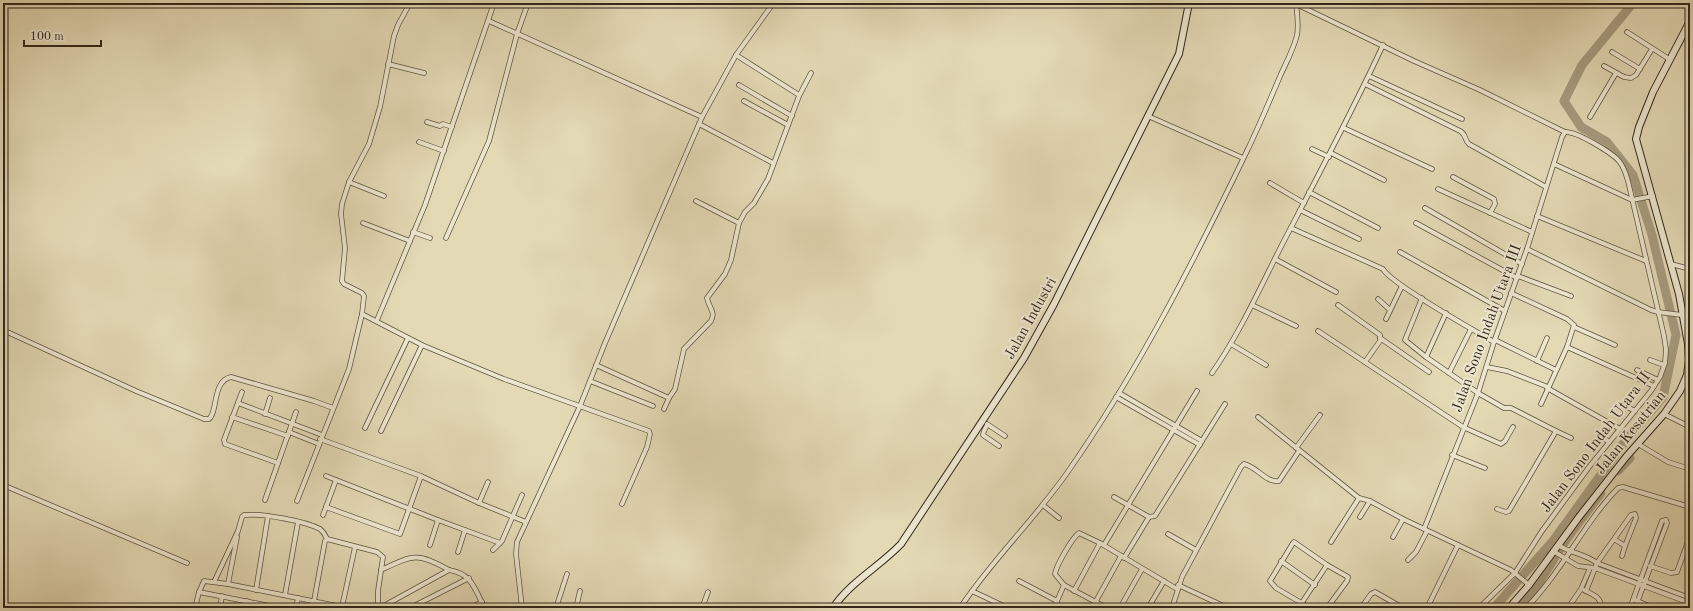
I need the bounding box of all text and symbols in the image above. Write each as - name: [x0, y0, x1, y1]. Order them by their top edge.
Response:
- scale bar: [24, 22, 101, 48]
- text: 100 m: [30, 31, 64, 43]
- street label: Jalan Sono Indah Utara III: [1450, 243, 1525, 414]
- street label: Jalan Industri: [1003, 275, 1060, 362]
- street label: Jalan Sono Indah Utara II: [1539, 370, 1654, 516]
- street label: Jalan Kesatrian: [1593, 388, 1669, 477]

